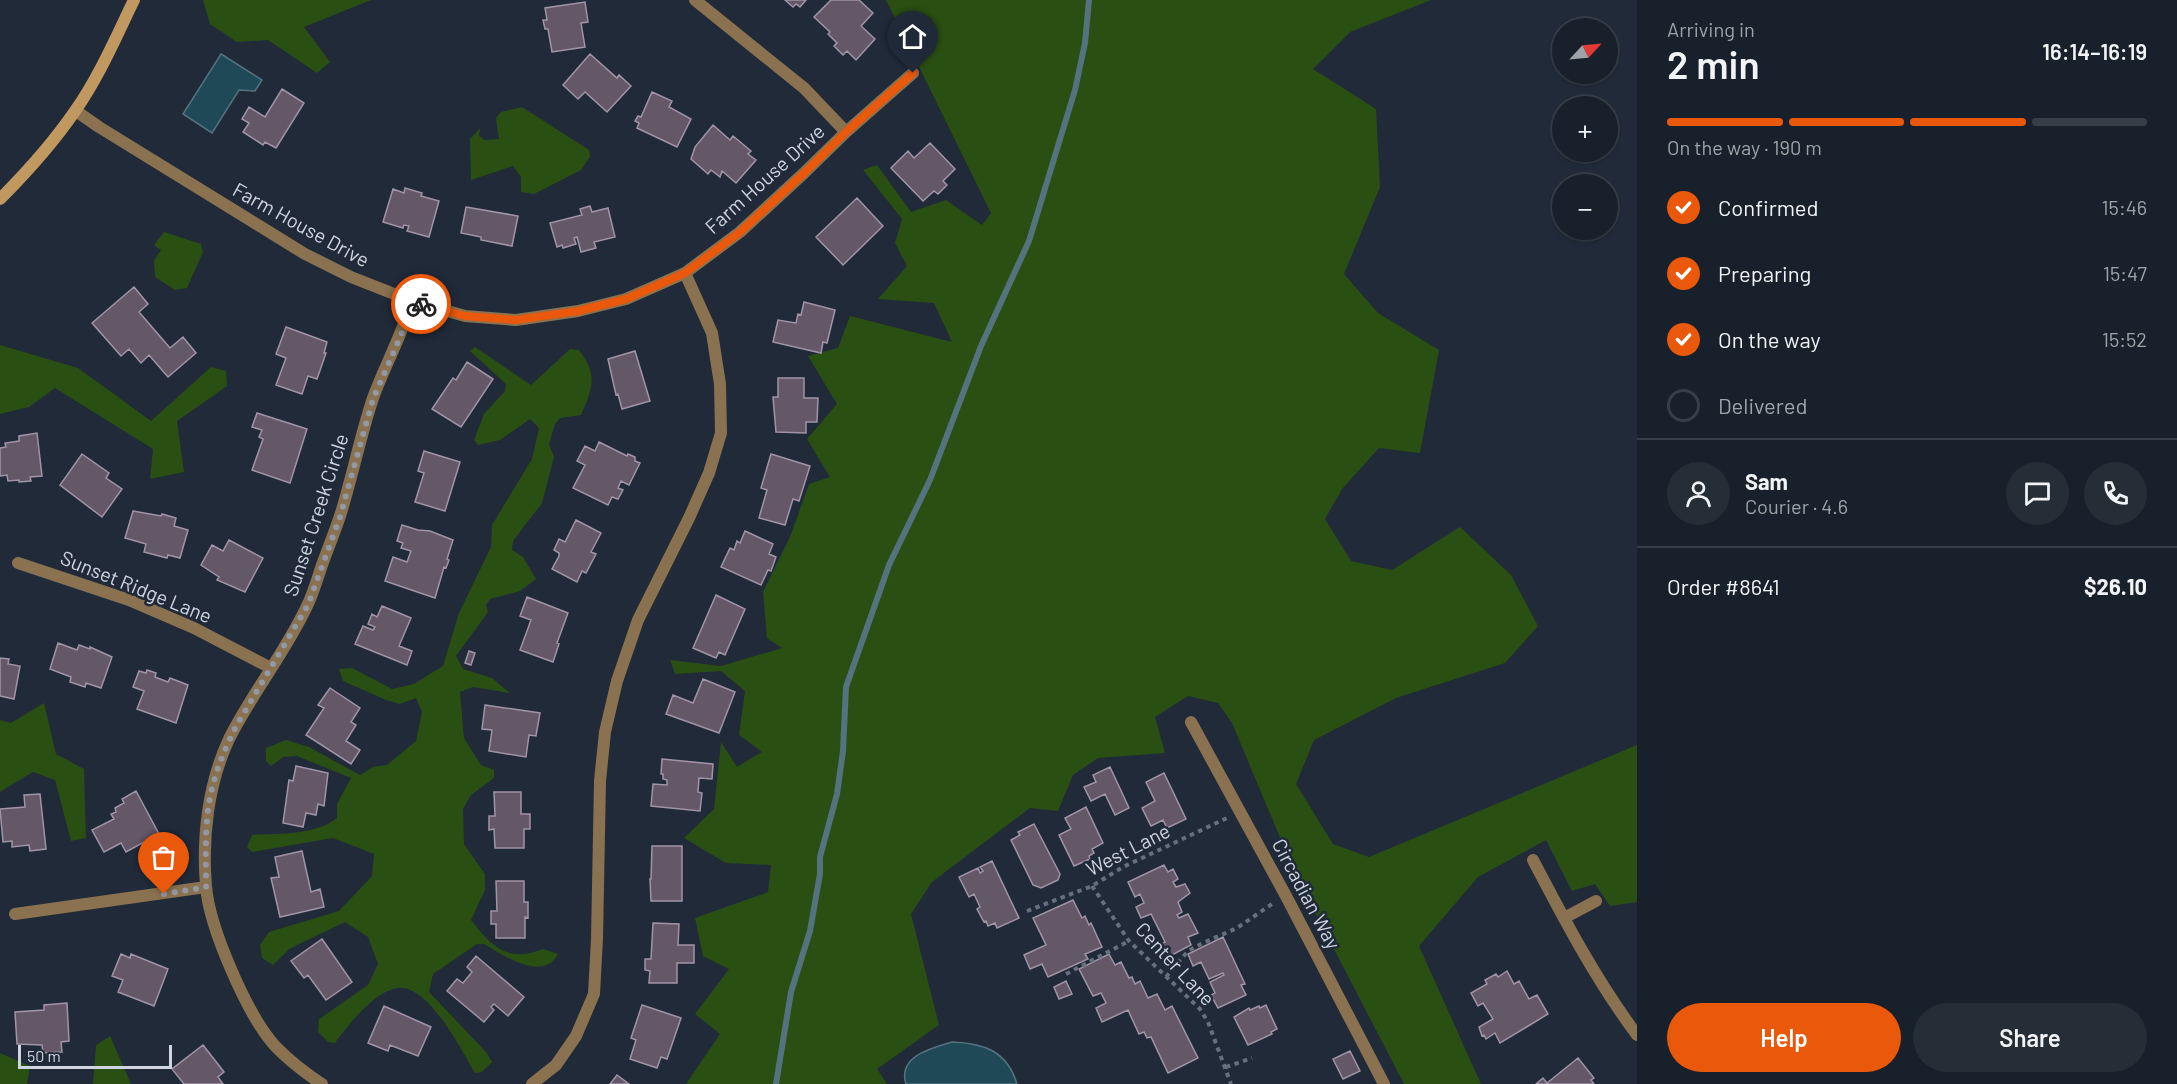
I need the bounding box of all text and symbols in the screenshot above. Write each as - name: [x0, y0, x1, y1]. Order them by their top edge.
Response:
- pin: [887, 11, 938, 73]
- text: Arriving in: [1667, 17, 1755, 41]
- north arrow: [1552, 18, 1618, 84]
- map controls: [1552, 18, 1618, 240]
- icon: home: [896, 20, 929, 53]
- text: 16:14–16:19: [2042, 38, 2147, 64]
- text: 2 min: [1667, 40, 1760, 87]
- button: +: [1552, 96, 1618, 162]
- street label: Farm House Drive: [700, 118, 829, 238]
- text: On the way · 190 m: [1667, 135, 1822, 159]
- button: −: [1552, 174, 1618, 240]
- street label: Farm House Drive: [229, 177, 374, 272]
- icon: check: [1667, 191, 1700, 224]
- text: Confirmed: [1718, 194, 1818, 220]
- text: 15:46: [2102, 195, 2147, 219]
- icon: check: [1667, 257, 1700, 290]
- text: Preparing: [1718, 260, 1811, 286]
- text: 15:47: [2103, 261, 2147, 285]
- courier: [391, 274, 451, 334]
- icon: bike: [405, 288, 438, 321]
- icon: check: [1667, 323, 1700, 356]
- text: On the way: [1718, 326, 1821, 352]
- text: 15:52: [2102, 327, 2147, 351]
- text: Delivered: [1718, 392, 1807, 418]
- street label: Sunset Creek Circle: [277, 430, 353, 599]
- button: person: [1667, 462, 1730, 525]
- button: chat: [2006, 462, 2069, 525]
- button: phone: [2084, 462, 2147, 525]
- text: Sam: [1745, 468, 1788, 494]
- text: Courier · 4.6: [1745, 494, 1848, 518]
- street label: Sunset Ridge Lane: [57, 545, 216, 627]
- text: Order #8641: [1667, 573, 1780, 599]
- text: $26.10: [2084, 573, 2147, 599]
- street label: West Lane: [1082, 818, 1173, 880]
- pin: [138, 832, 189, 894]
- street label: Circadian Way: [1268, 834, 1346, 953]
- icon: bag: [147, 841, 180, 874]
- street label: Center Lane: [1131, 917, 1220, 1010]
- button: Help: [1667, 1003, 1901, 1072]
- button: Share: [1913, 1003, 2147, 1072]
- scale bar: [18, 1042, 172, 1070]
- text: 50 m: [27, 1046, 61, 1065]

